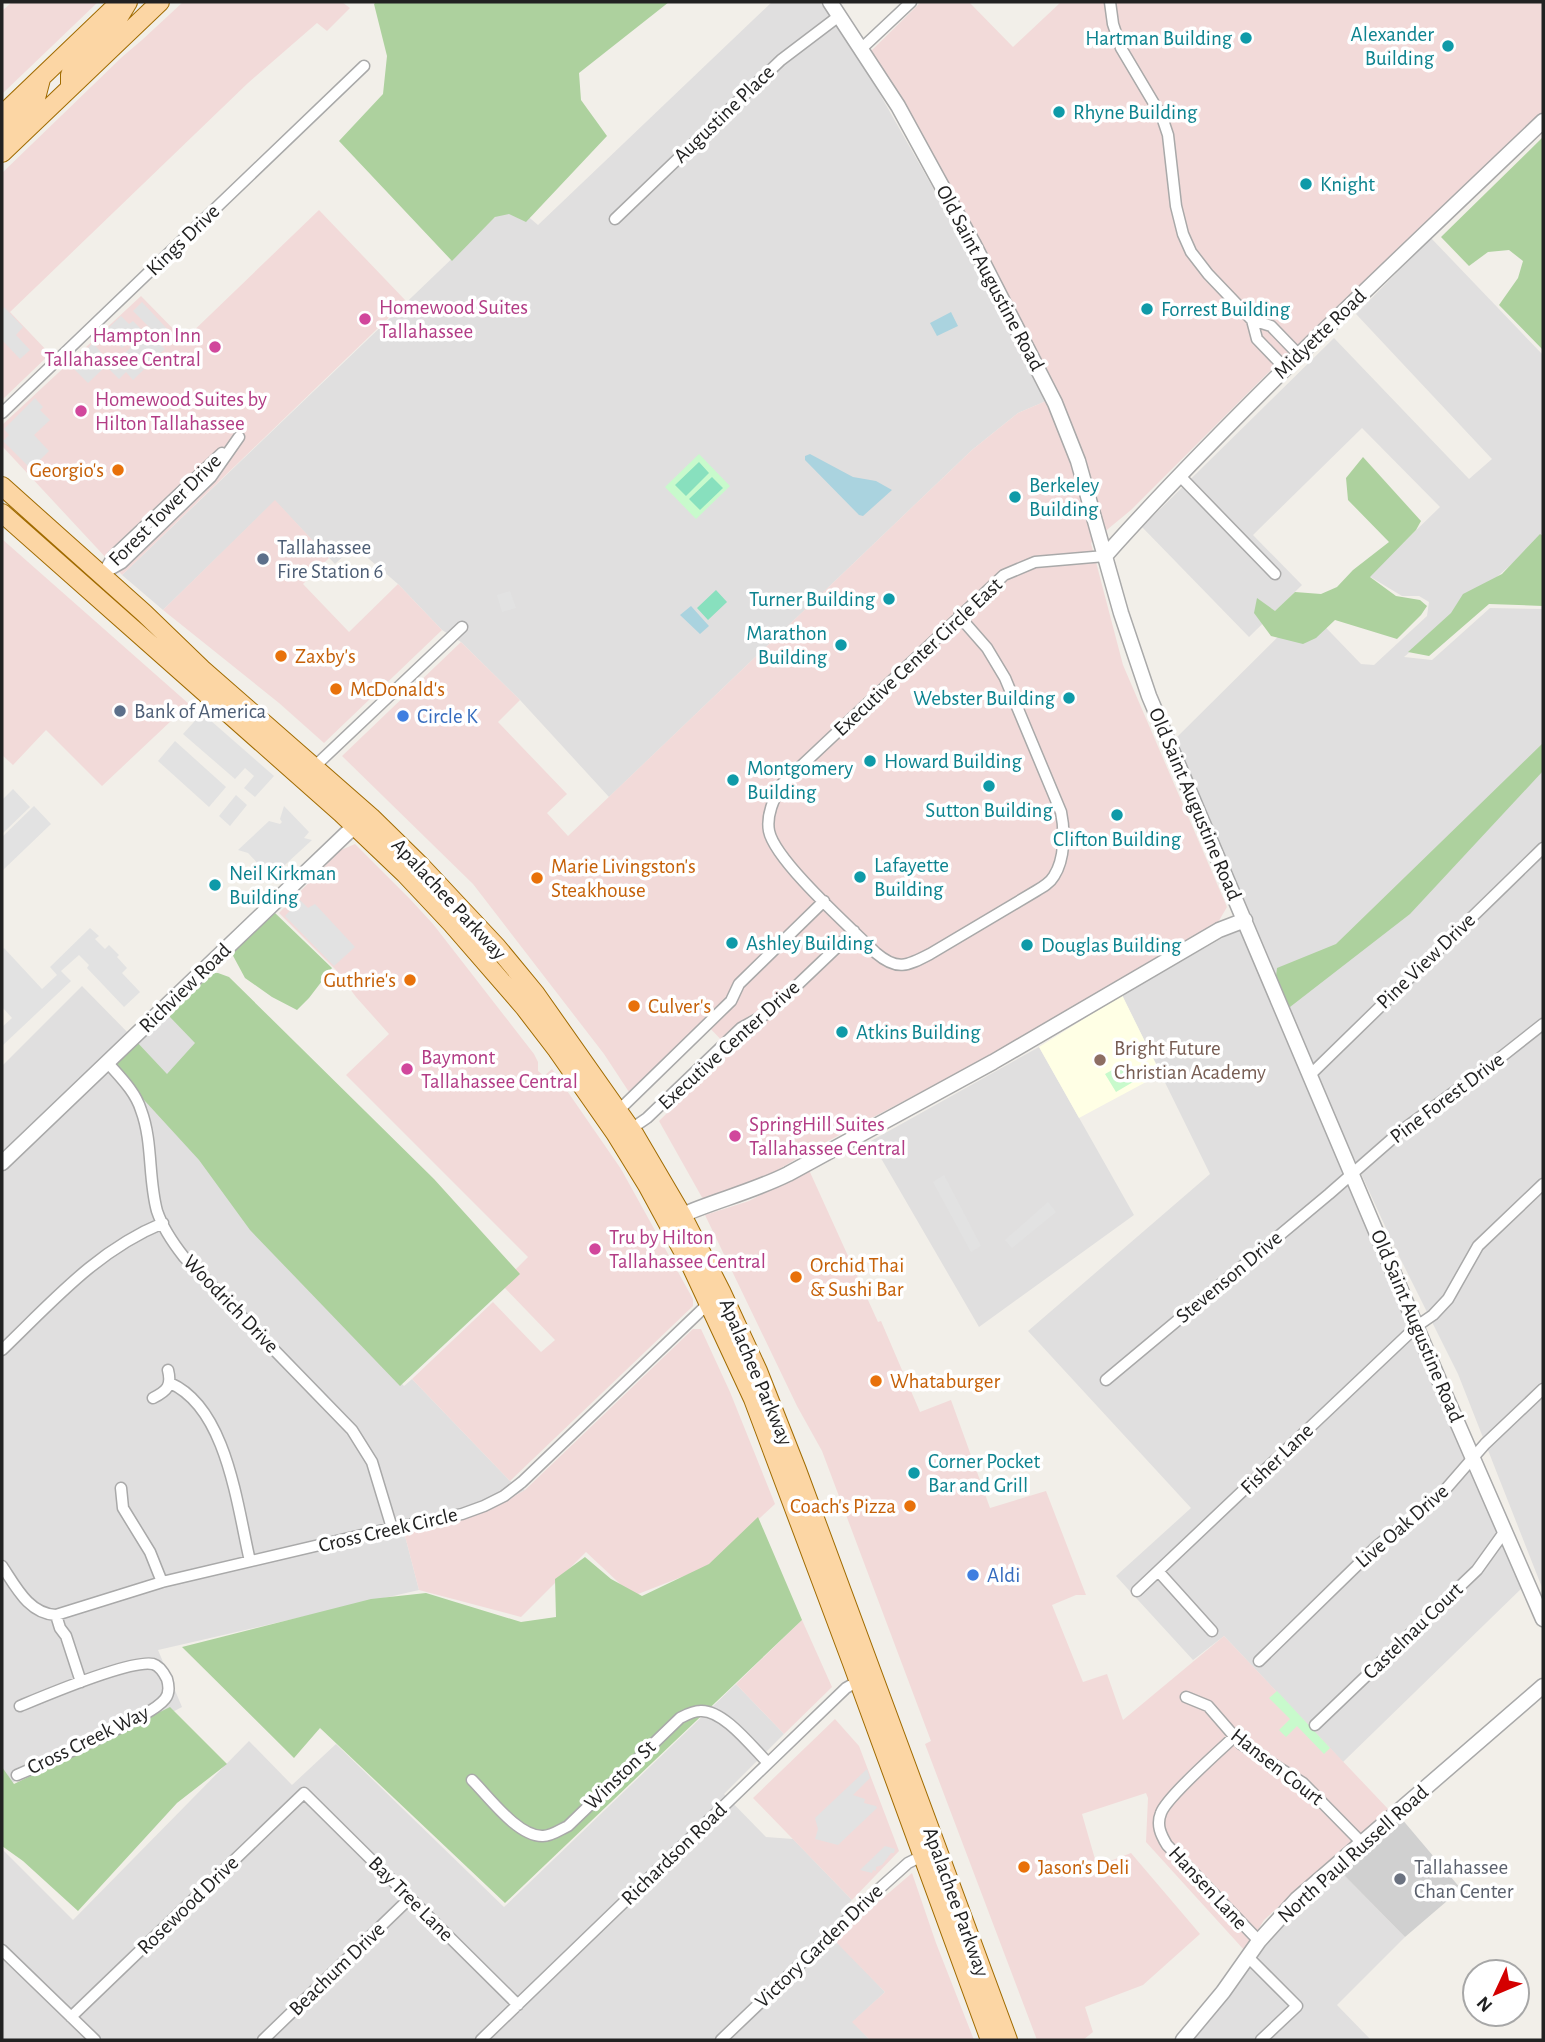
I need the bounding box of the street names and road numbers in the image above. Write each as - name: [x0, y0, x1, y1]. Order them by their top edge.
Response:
- street label: Augustine Place: [670, 61, 778, 167]
- street label: Old Saint Augustine Road: [932, 182, 1048, 374]
- street label: Kings Drive: [142, 200, 224, 280]
- street label: Midyette Road: [1270, 285, 1370, 383]
- street label: Forest Tower Drive: [105, 450, 225, 570]
- street label: Executive Center Circle East: [830, 574, 1006, 740]
- street label: Old Saint Augustine Road: [1145, 705, 1245, 903]
- street label: Apalachee Parkway: [388, 834, 510, 964]
- street label: Pine View Drive: [1373, 909, 1479, 1013]
- street label: Richview Road: [135, 939, 235, 1037]
- street label: Executive Center Drive: [654, 976, 804, 1114]
- street label: Pine Forest Drive: [1386, 1049, 1508, 1147]
- street label: Stevenson Drive: [1172, 1227, 1286, 1327]
- street label: Old Saint Augustine Road: [1367, 1227, 1467, 1425]
- street label: Woodrich Drive: [179, 1251, 283, 1357]
- street label: Apalachee Parkway: [716, 1296, 796, 1449]
- street label: Fisher Lane: [1237, 1420, 1317, 1498]
- street label: Live Oak Drive: [1352, 1480, 1452, 1572]
- street label: Cross Creek Circle: [316, 1504, 460, 1556]
- street label: Castelnau Court: [1359, 1578, 1467, 1683]
- street label: Cross Creek Way: [24, 1702, 152, 1778]
- street label: Hansen Court: [1227, 1725, 1327, 1810]
- street label: Winston St: [580, 1736, 660, 1814]
- street label: North Paul Russell Road: [1274, 1781, 1432, 1927]
- street label: Richardson Road: [617, 1799, 731, 1909]
- street label: Apalachee Parkway: [919, 1825, 993, 1980]
- street label: Hansen Lane: [1165, 1843, 1251, 1933]
- street label: Rosewood Drive: [134, 1852, 242, 1958]
- street label: Bay Tree Lane: [365, 1853, 457, 1945]
- street label: Victory Garden Drive: [751, 1880, 887, 2012]
- street label: Beachum Drive: [285, 1918, 389, 2020]

